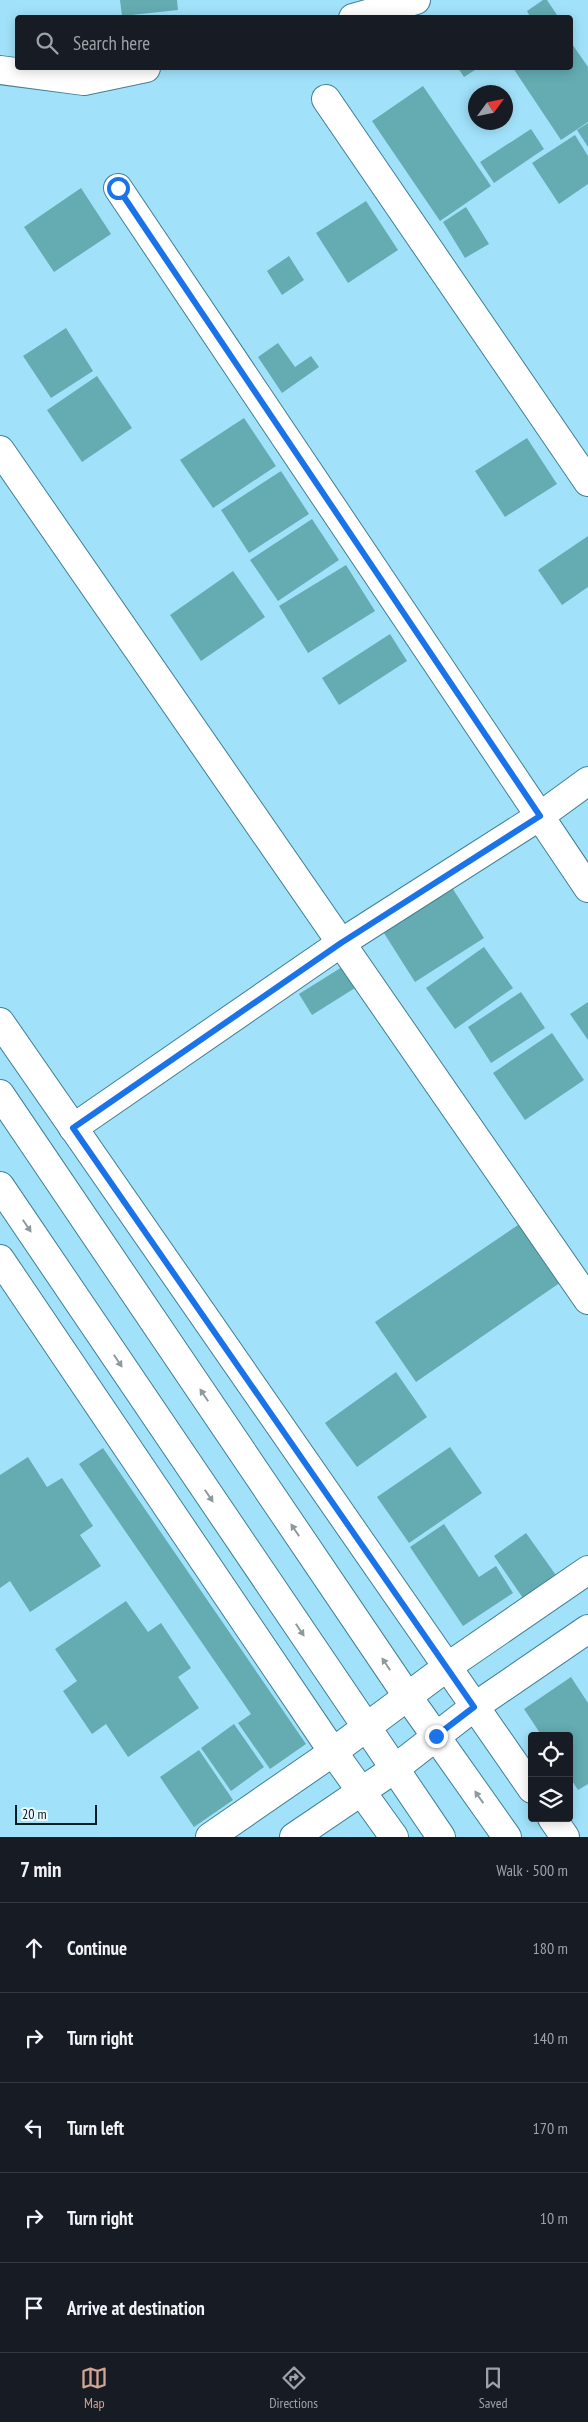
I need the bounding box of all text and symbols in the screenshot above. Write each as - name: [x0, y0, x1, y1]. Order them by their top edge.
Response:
- search box: [15, 15, 573, 70]
- icon: search: [33, 29, 61, 57]
- text: Search here: [73, 31, 150, 55]
- north arrow: [468, 85, 513, 130]
- route start: [107, 177, 130, 200]
- one-way arrow: [22, 1220, 32, 1233]
- one-way arrow: [113, 1354, 123, 1368]
- one-way arrow: [199, 1388, 209, 1402]
- one-way arrow: [204, 1489, 214, 1502]
- one-way arrow: [290, 1523, 300, 1536]
- one-way arrow: [295, 1624, 305, 1637]
- one-way arrow: [381, 1658, 391, 1671]
- route end: [425, 1725, 448, 1748]
- map controls: [528, 1732, 573, 1822]
- button: locate: [528, 1732, 573, 1777]
- button: layers: [528, 1777, 573, 1822]
- one-way arrow: [474, 1790, 484, 1804]
- scale bar: [15, 1802, 98, 1825]
- text: 20 m: [22, 1805, 47, 1823]
- text: 7 min: [20, 1856, 62, 1883]
- text: Walk · 500 m: [496, 1860, 568, 1880]
- icon: ahead: [20, 1934, 48, 1962]
- text: Continue: [67, 1936, 127, 1960]
- text: 180 m: [533, 1938, 568, 1958]
- icon: right: [20, 2024, 48, 2052]
- text: Turn right: [67, 2026, 133, 2050]
- text: 140 m: [533, 2028, 568, 2048]
- icon: left: [20, 2114, 48, 2142]
- text: Turn left: [67, 2116, 124, 2140]
- text: 170 m: [533, 2118, 568, 2138]
- icon: right: [20, 2204, 48, 2232]
- text: Turn right: [67, 2206, 133, 2230]
- text: 10 m: [540, 2208, 568, 2228]
- icon: arrive: [20, 2294, 48, 2322]
- text: Arrive at destination: [67, 2296, 205, 2320]
- tab: Map: [80, 2364, 108, 2412]
- tab: Directions: [269, 2364, 318, 2412]
- tab: Saved: [479, 2364, 508, 2412]

